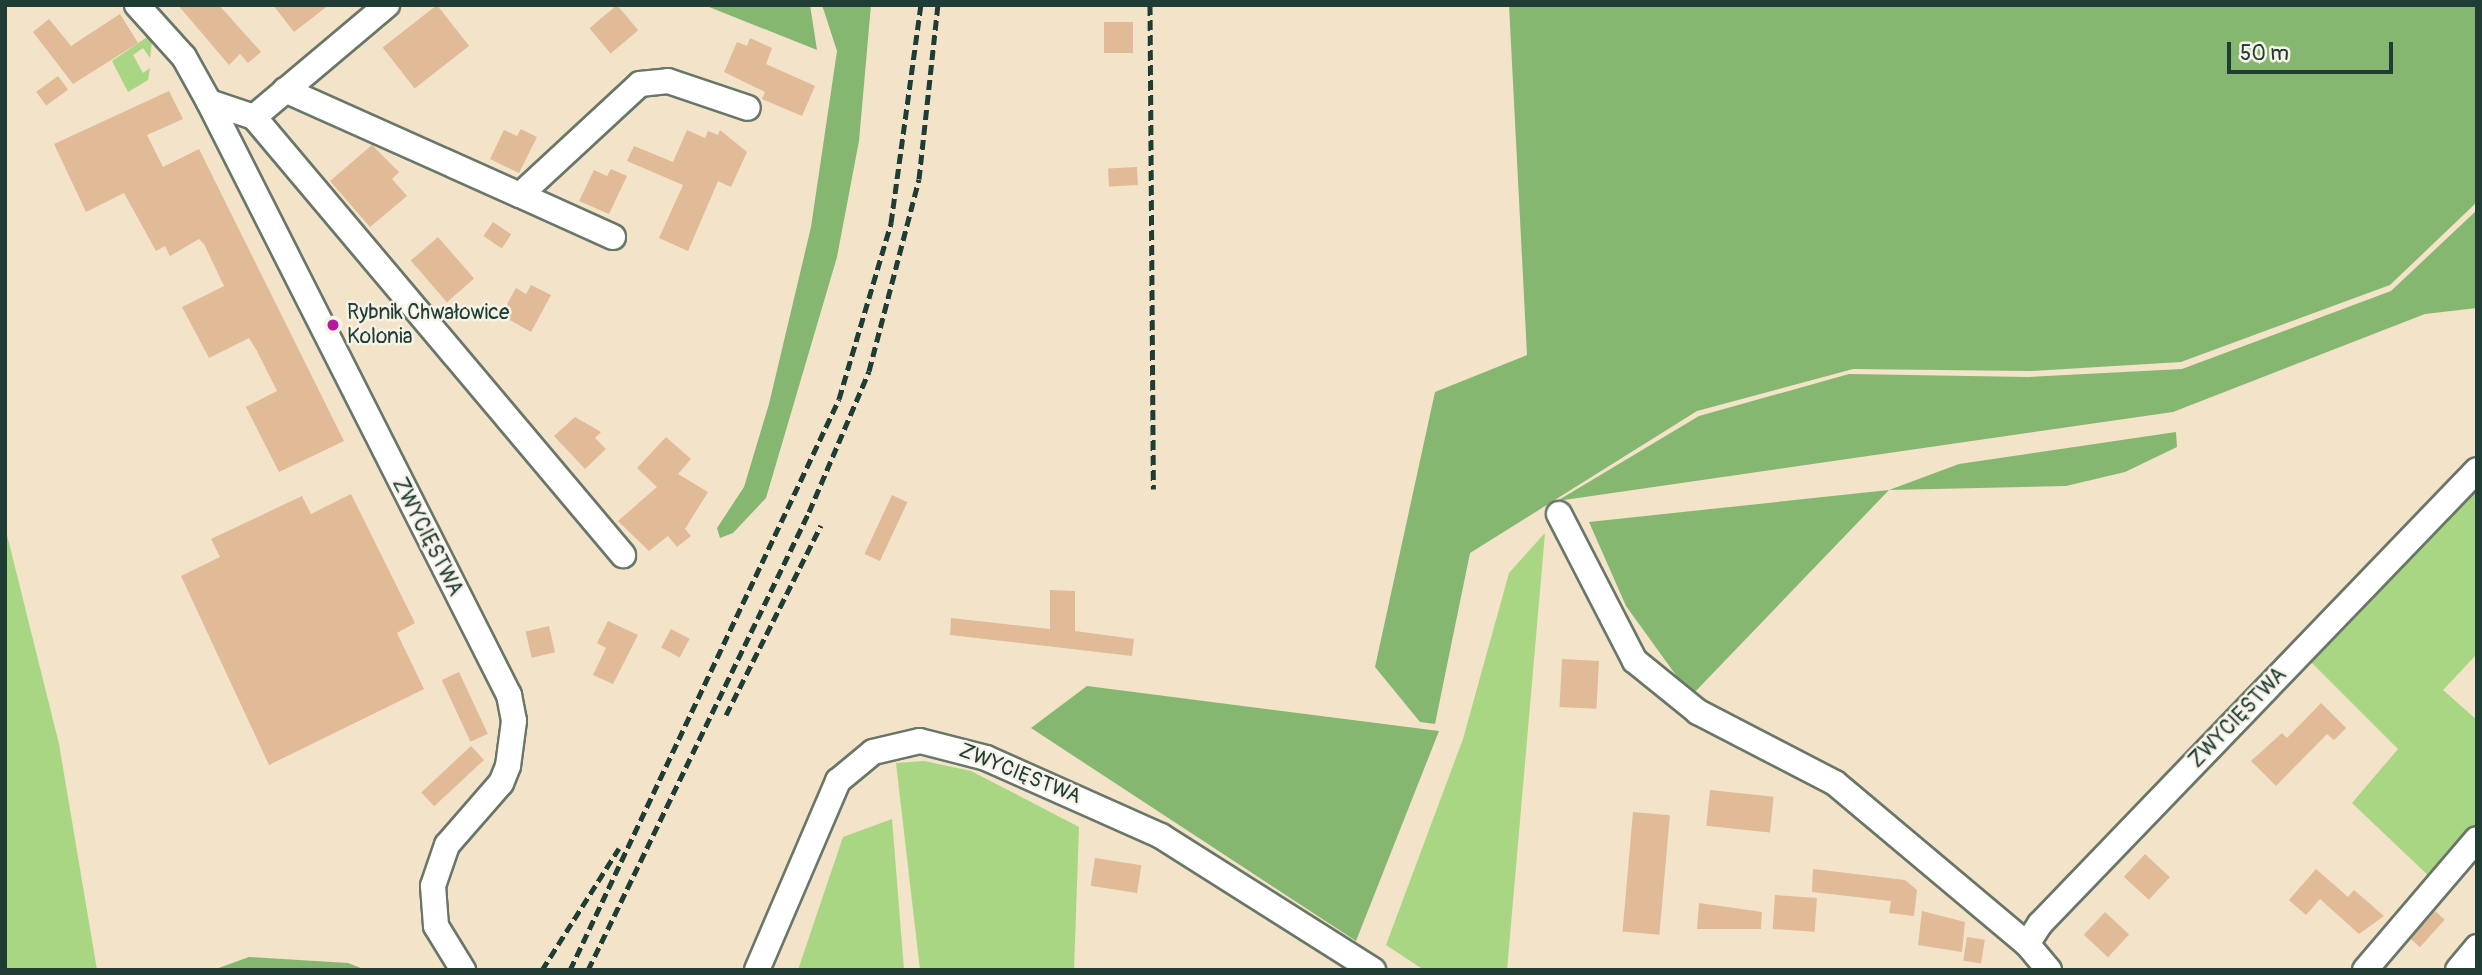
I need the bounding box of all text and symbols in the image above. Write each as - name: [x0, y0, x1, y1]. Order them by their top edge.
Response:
- scale bar: [2230, 28, 2396, 72]
- text: 50 m: [2240, 40, 2289, 67]
- place label: Rybnik Chwałowice Kolonia: [347, 300, 509, 350]
- marker: Rybnik Chwałowice Kolonia: [325, 317, 341, 333]
- street label: ZWYCIĘSTWA: [386, 474, 468, 600]
- street label: ZWYCIĘSTWA: [2184, 663, 2292, 773]
- street label: ZWYCIĘSTWA: [955, 738, 1085, 810]

